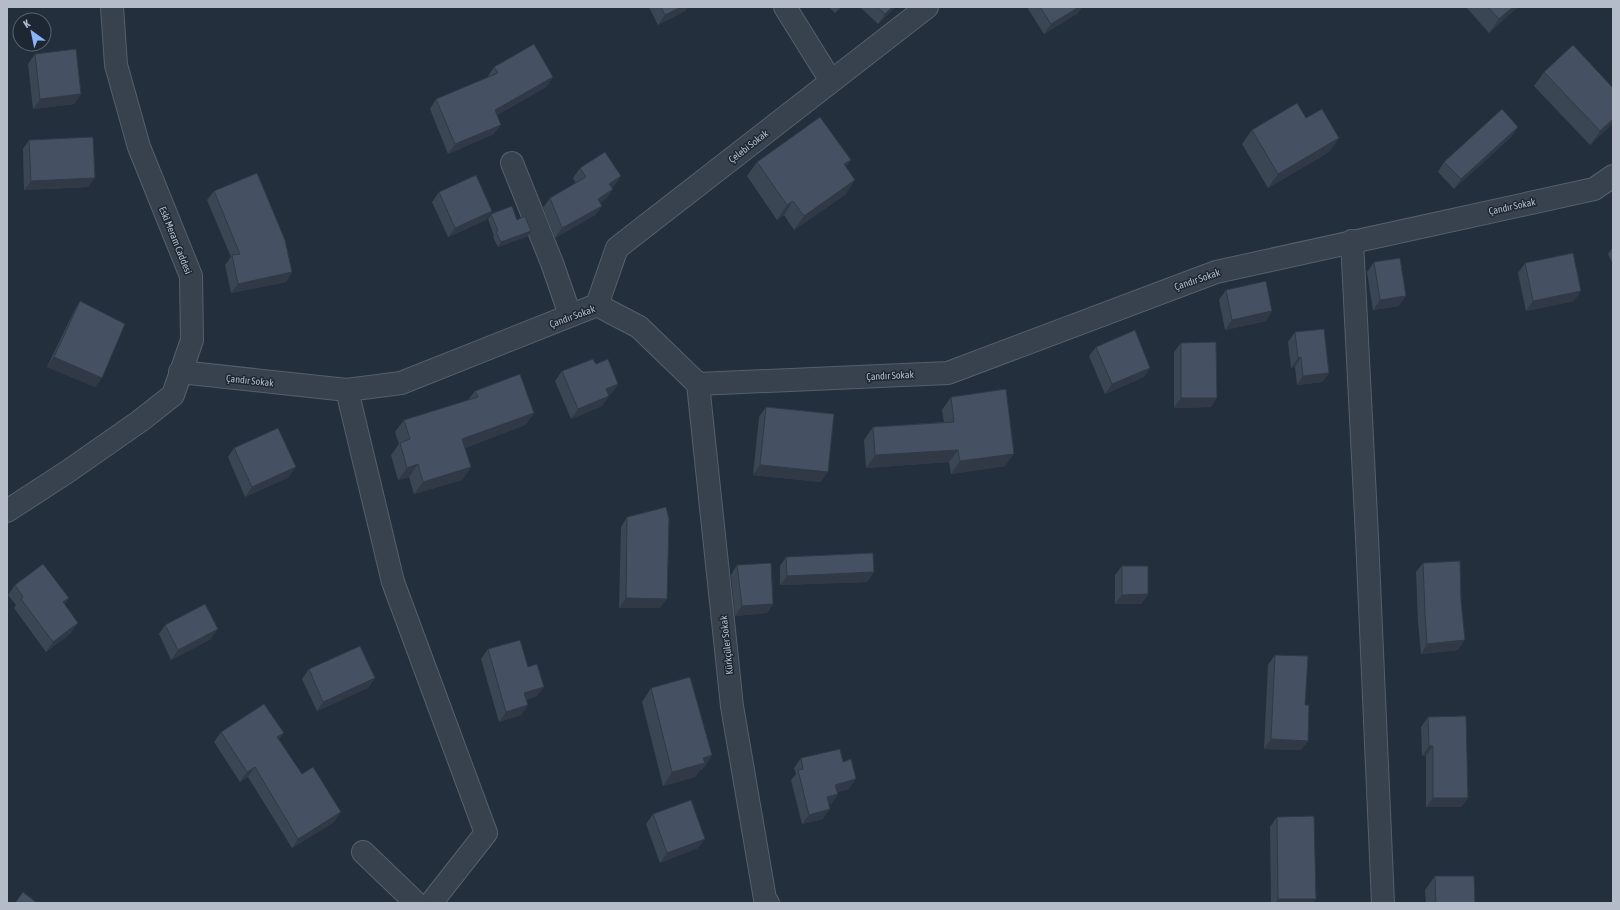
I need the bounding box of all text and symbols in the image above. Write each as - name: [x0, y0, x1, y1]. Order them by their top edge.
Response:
- north arrow: [12, 12, 52, 52]
- text: K: [21, 17, 33, 30]
- street label: Çelebi Sokak: [726, 127, 771, 165]
- street label: Çandır Sokak: [1488, 196, 1537, 217]
- street label: Eski Meram Caddesi: [157, 205, 194, 276]
- street label: Çandır Sokak: [1173, 266, 1222, 292]
- street label: Çandır Sokak: [548, 303, 597, 330]
- street label: Çandır Sokak: [866, 369, 915, 382]
- street label: Çandır Sokak: [226, 373, 275, 389]
- street label: Kürkçüler Sokak: [718, 614, 735, 675]

